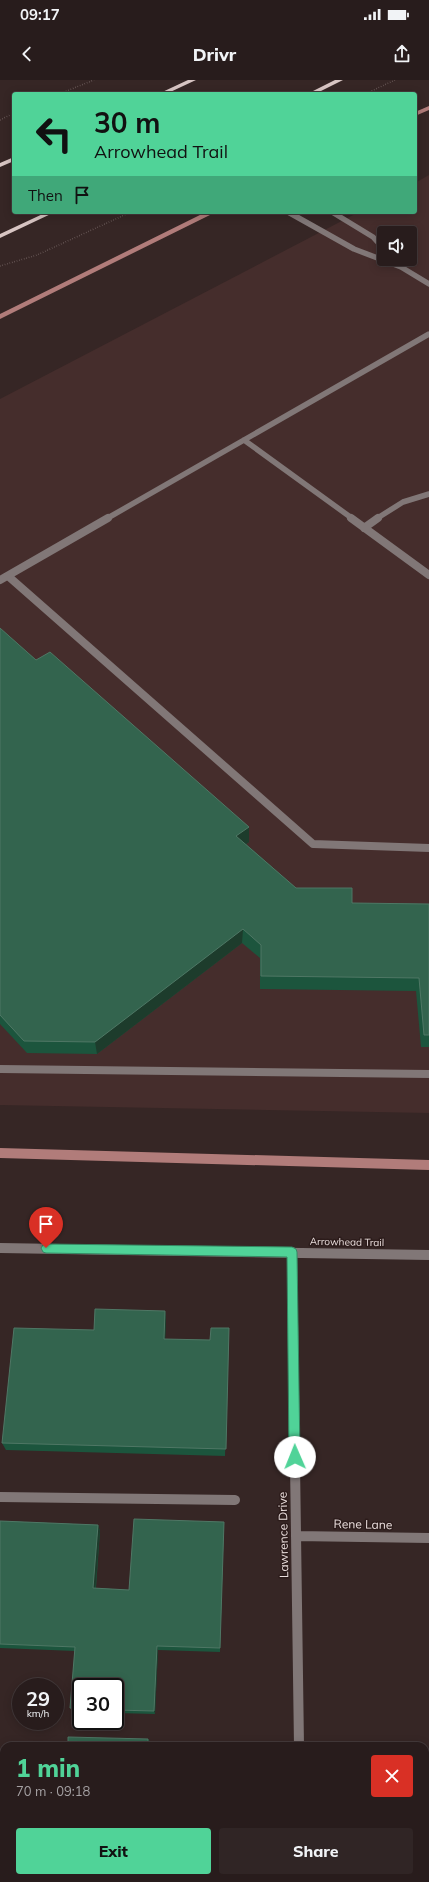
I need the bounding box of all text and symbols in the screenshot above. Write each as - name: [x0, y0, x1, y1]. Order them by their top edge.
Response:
- text: 09:17: [20, 5, 60, 24]
- icon: back: [16, 43, 38, 65]
- text: Drivr: [193, 43, 236, 66]
- icon: share: [391, 43, 413, 65]
- text: 30 m: [94, 105, 160, 140]
- icon: left: [28, 108, 80, 160]
- text: Arrowhead Trail: [94, 140, 228, 163]
- icon: arrive: [71, 184, 93, 206]
- text: Then: [28, 186, 63, 205]
- map controls: [377, 226, 417, 266]
- button: sound: [377, 226, 417, 266]
- pin: [29, 1207, 63, 1248]
- icon: arrive: [35, 1213, 57, 1235]
- street label: Arrowhead Trail: [310, 1235, 384, 1249]
- position arrow: [274, 1436, 316, 1478]
- street label: Lawrence Drive: [275, 1492, 291, 1578]
- street label: Rene Lane: [334, 1516, 392, 1532]
- speed limit sign: 30: [72, 1678, 124, 1730]
- text: 29: [26, 1686, 50, 1711]
- text: km/h: [27, 1707, 49, 1720]
- text: 1 min: [16, 1753, 80, 1783]
- button: close: [371, 1755, 413, 1797]
- text: 70 m · 09:18: [16, 1783, 90, 1799]
- button: Exit: [16, 1828, 211, 1874]
- button: Share: [219, 1828, 413, 1874]

